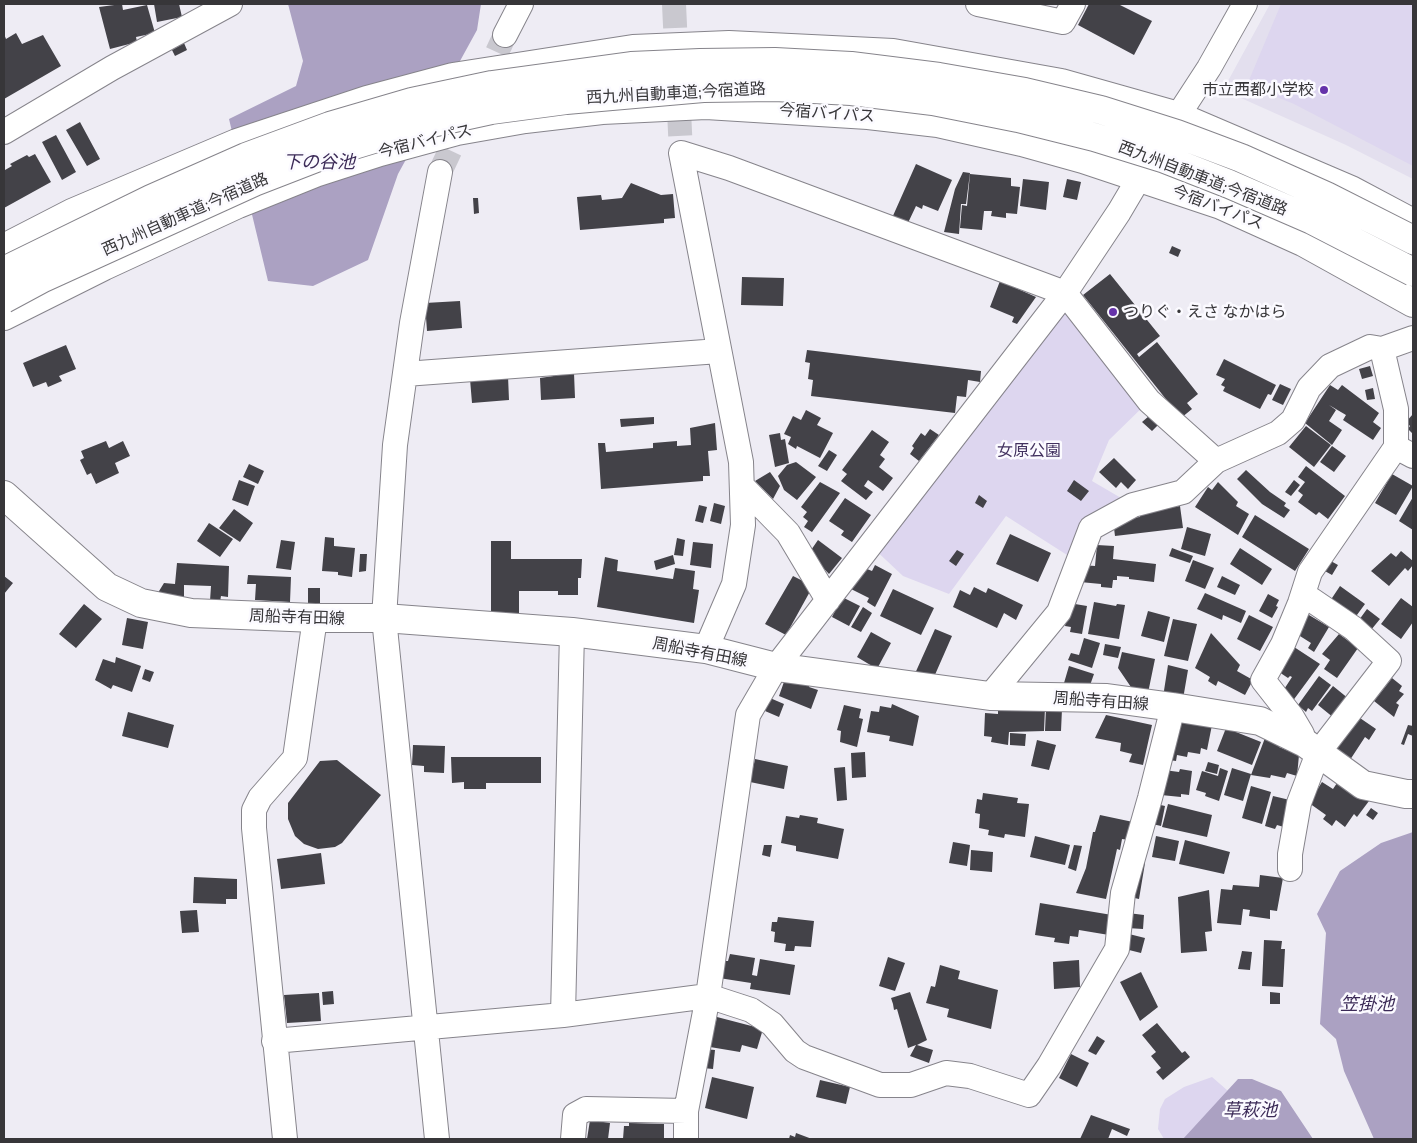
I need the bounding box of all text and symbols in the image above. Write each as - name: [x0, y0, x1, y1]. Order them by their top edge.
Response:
- street label: 西九州自動車道;今宿道路: [586, 79, 766, 107]
- place label: 市立西都小学校: [1202, 80, 1314, 100]
- marker: 市立西都小学校: [1318, 84, 1330, 96]
- street label: 今宿バイパス: [778, 100, 876, 126]
- street label: 今宿バイパス: [376, 120, 474, 162]
- street label: 西九州自動車道;今宿道路: [1116, 137, 1290, 219]
- water label: 下の谷池: [283, 151, 355, 173]
- street label: 西九州自動車道;今宿道路: [99, 169, 271, 259]
- street label: 今宿バイパス: [1170, 181, 1266, 233]
- place label: つりぐ・えさ なかはら: [1123, 302, 1287, 322]
- marker: つりぐ・えさ なかはら: [1107, 306, 1119, 318]
- park label: 女原公園: [997, 441, 1061, 461]
- street label: 周船寺有田線: [249, 606, 345, 628]
- street label: 周船寺有田線: [651, 633, 749, 671]
- street label: 周船寺有田線: [1052, 688, 1150, 714]
- water label: 笠掛池: [1340, 993, 1394, 1015]
- water label: 草萩池: [1223, 1099, 1277, 1121]

